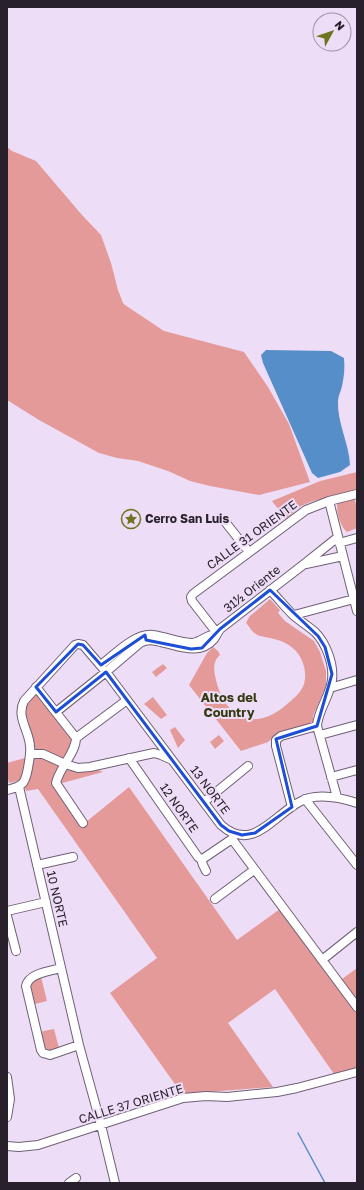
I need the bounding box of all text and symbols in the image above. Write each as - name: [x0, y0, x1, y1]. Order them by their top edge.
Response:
- north arrow: [312, 12, 352, 52]
- text: N: [332, 18, 348, 33]
- street label: CALLE 31 ORIENTE: [204, 497, 300, 572]
- place icon: Cerro San Luis: [120, 508, 142, 530]
- place label: Cerro San Luis: [145, 511, 229, 526]
- street label: 31½ Oriente: [220, 562, 283, 615]
- district label: Altos del Country: [201, 689, 258, 720]
- street label: 13 NORTE: [187, 763, 233, 817]
- street label: 12 NORTE: [157, 780, 202, 835]
- street label: 10 NORTE: [44, 869, 71, 928]
- street label: CALLE 37 ORIENTE: [77, 1081, 185, 1127]

